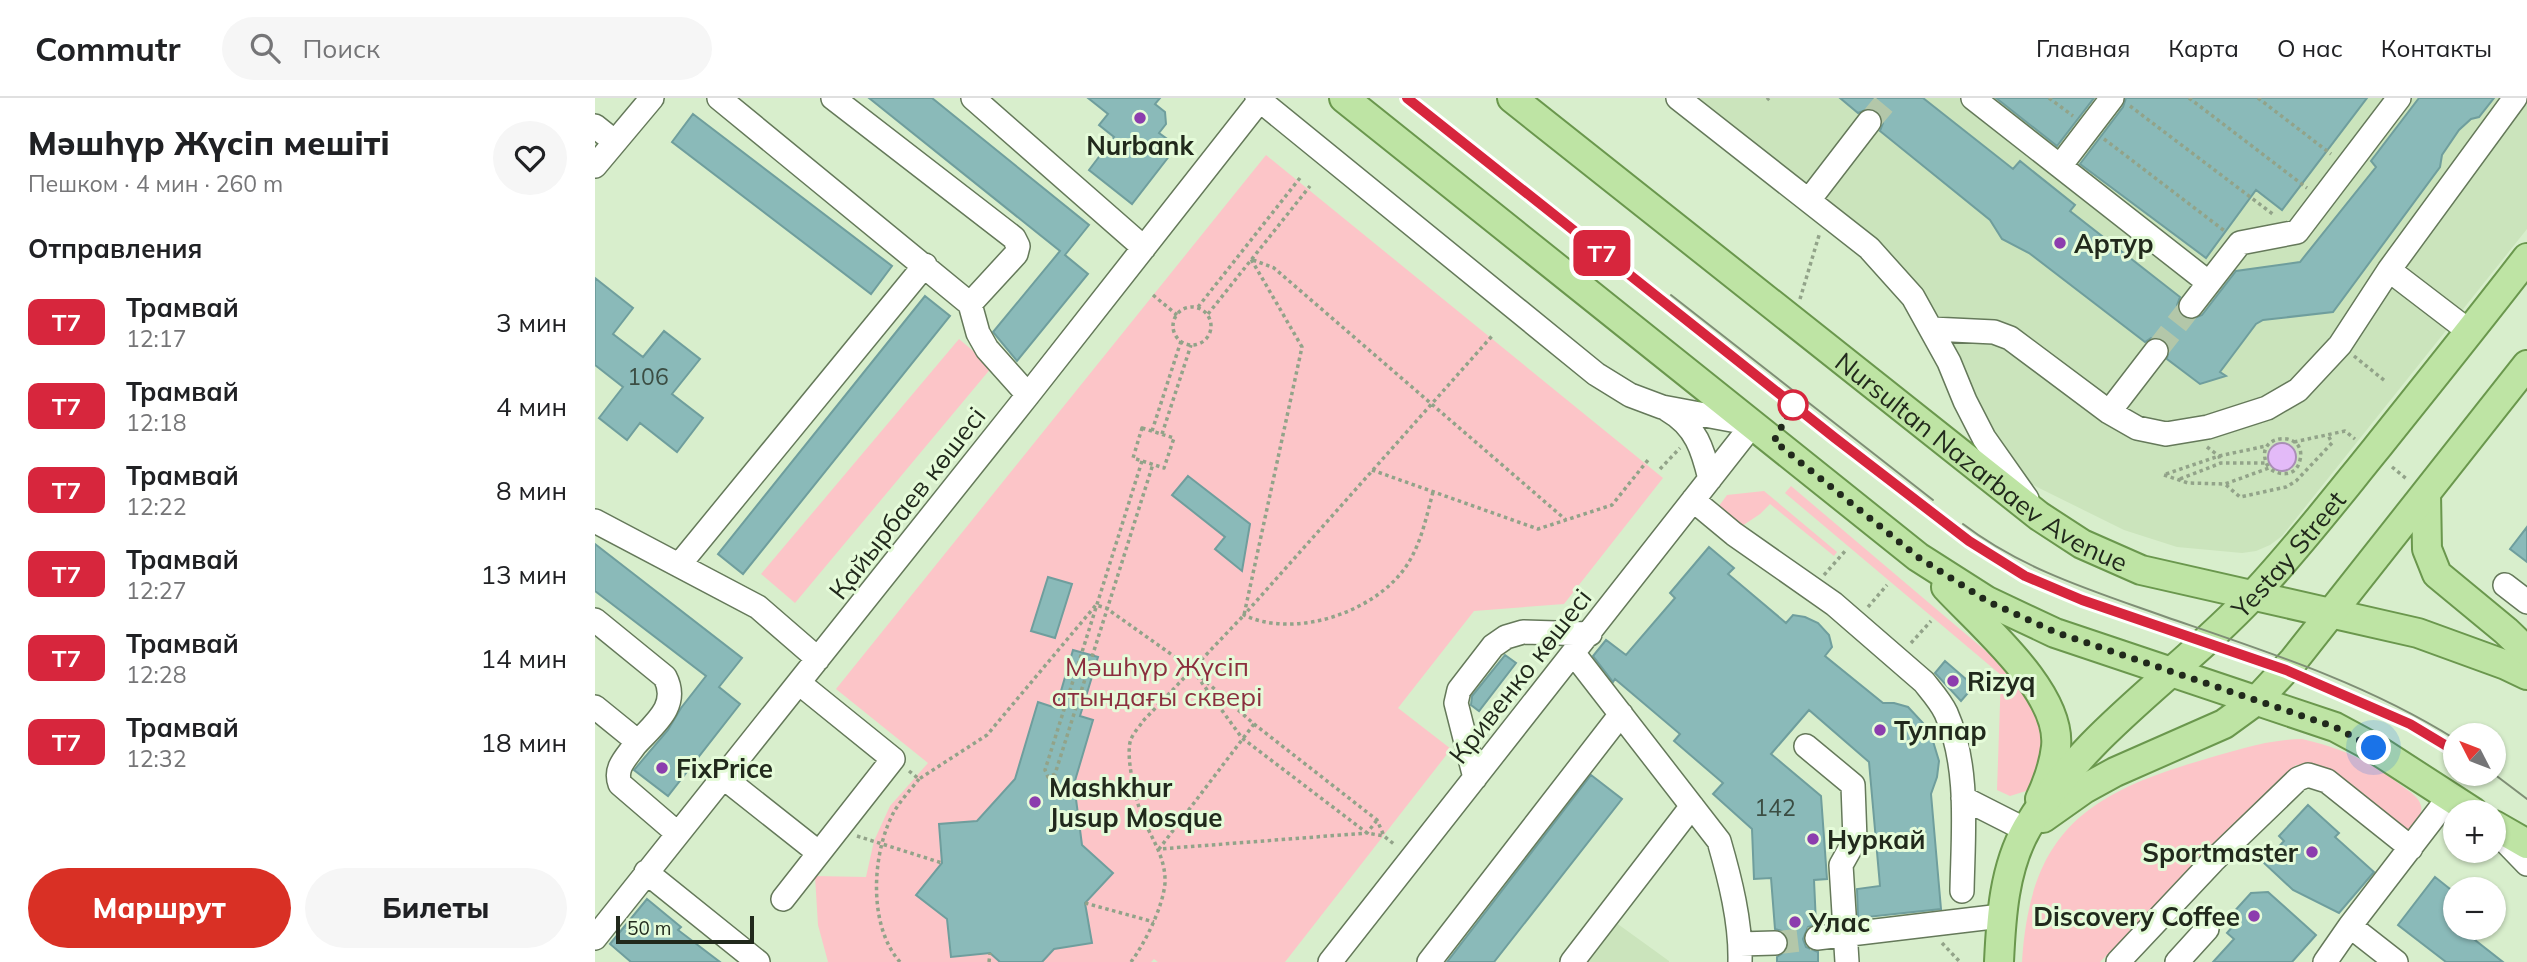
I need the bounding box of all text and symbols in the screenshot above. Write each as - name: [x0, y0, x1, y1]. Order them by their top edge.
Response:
- search box: [222, 17, 712, 80]
- text: Commutr: [35, 28, 180, 69]
- icon: search: [246, 29, 284, 67]
- text: Поиск: [302, 32, 380, 65]
- text: Главная: [2036, 33, 2130, 63]
- text: Карта: [2168, 33, 2239, 63]
- text: О нас: [2277, 33, 2343, 63]
- text: Контакты: [2381, 33, 2492, 63]
- marker: Nurbank: [1132, 110, 1148, 126]
- button: heart: [493, 121, 567, 195]
- text: Мәшһүр Жүсіп мешіті: [28, 122, 390, 163]
- place label: Nurbank: [1086, 129, 1194, 162]
- text: Пешком · 4 мин · 260 m: [28, 169, 283, 198]
- place label: Артур: [2074, 227, 2154, 260]
- line badge: T7: [1571, 230, 1633, 276]
- text: Отправления: [28, 232, 202, 265]
- marker: Артур: [2052, 235, 2068, 251]
- text: T7: [1587, 238, 1617, 268]
- text: Трамвай: [126, 291, 239, 324]
- text: 3 мин: [496, 306, 567, 339]
- text: T7: [52, 307, 81, 337]
- text: 12:17: [126, 324, 186, 353]
- street label: Nursultan Nazarbaev Avenue: [1829, 345, 2133, 579]
- house number: 106: [627, 362, 669, 391]
- text: Трамвай: [126, 375, 239, 408]
- text: 4 мин: [496, 390, 567, 423]
- unlabelled marker: [1778, 390, 1808, 420]
- text: T7: [52, 391, 81, 421]
- street label: Қайырбаев көшесі: [822, 400, 992, 606]
- text: 12:18: [126, 408, 186, 437]
- text: Трамвай: [126, 459, 239, 492]
- text: 8 мин: [496, 474, 567, 507]
- text: T7: [52, 475, 81, 505]
- street label: Yestay Street: [2223, 484, 2352, 625]
- text: 12:22: [126, 492, 186, 521]
- text: Трамвай: [126, 543, 239, 576]
- text: 13 мин: [480, 558, 567, 591]
- text: T7: [52, 559, 81, 589]
- text: 12:27: [126, 576, 186, 605]
- street label: Кривенко көшесі: [1441, 582, 1599, 770]
- text: Трамвай: [126, 627, 239, 660]
- text: 14 мин: [480, 642, 567, 675]
- text: T7: [52, 643, 81, 673]
- park label: Мәшһүр Жүсіп атындағы сквері: [1052, 650, 1262, 713]
- text: 12:28: [126, 660, 186, 689]
- place label: Rizyq: [1967, 665, 2035, 698]
- marker: Rizyq: [1945, 673, 1961, 689]
- text: Трамвай: [126, 711, 239, 744]
- place label: Тулпар: [1894, 714, 1987, 747]
- marker: Тулпар: [1872, 722, 1888, 738]
- north arrow: [2443, 723, 2506, 786]
- map controls: [2443, 723, 2506, 940]
- text: 18 мин: [480, 726, 567, 759]
- text: T7: [52, 727, 81, 757]
- your location: [2356, 730, 2391, 765]
- text: 12:32: [126, 744, 186, 773]
- place label: FixPrice: [676, 752, 773, 785]
- marker: FixPrice: [654, 760, 670, 776]
- place label: Mashkhur Jusup Mosque: [1049, 771, 1223, 834]
- house number: 142: [1754, 793, 1796, 822]
- marker: Mashkhur Jusup Mosque: [1027, 794, 1043, 810]
- button: +: [2443, 800, 2506, 863]
- place label: Нуркай: [1827, 823, 1925, 856]
- marker: Нуркай: [1805, 831, 1821, 847]
- place label: Sportmaster: [2142, 836, 2299, 869]
- marker: Sportmaster: [2304, 844, 2320, 860]
- button: Маршрут: [28, 868, 291, 948]
- button: Билеты: [305, 868, 567, 948]
- button: −: [2443, 877, 2506, 940]
- place label: Discovery Coffee: [2033, 900, 2240, 933]
- place label: Улас: [1808, 906, 1870, 939]
- marker: Discovery Coffee: [2246, 908, 2262, 924]
- scale bar: [616, 913, 754, 945]
- marker: Улас: [1787, 914, 1803, 930]
- text: 50 m: [627, 916, 671, 940]

